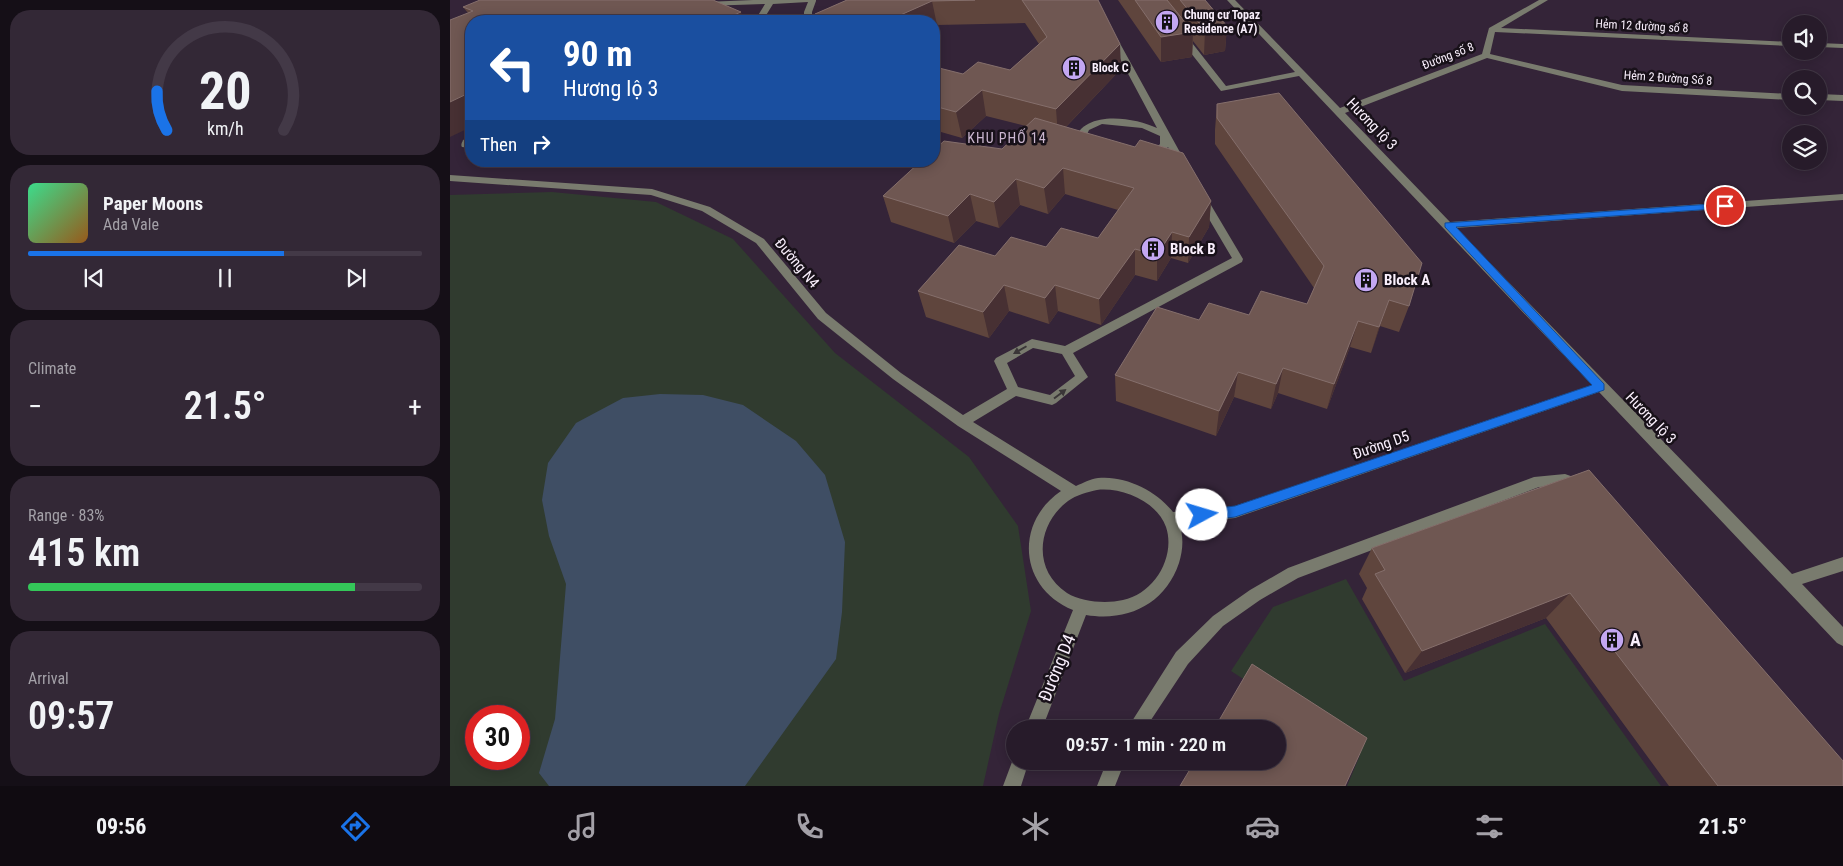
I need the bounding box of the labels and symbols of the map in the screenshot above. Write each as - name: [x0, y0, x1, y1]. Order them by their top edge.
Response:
- place label: Chung cư Topaz Residence (A7): [1184, 8, 1260, 36]
- building icon: Chung cư Topaz Residence (A7): [1154, 9, 1180, 35]
- street label: Hẻm 12 đường số 8: [1595, 17, 1689, 35]
- street label: Đường số 8: [1420, 40, 1476, 72]
- building icon: Block C: [1061, 55, 1087, 81]
- place label: Block C: [1092, 61, 1129, 75]
- street label: Hẻm 2 Đường Số 8: [1623, 68, 1713, 88]
- street label: Hương lộ 3: [1343, 94, 1401, 154]
- district label: KHU PHỐ 14: [967, 128, 1047, 146]
- pin: [1704, 185, 1746, 227]
- street label: Đường N4: [771, 234, 823, 292]
- building icon: Block B: [1140, 236, 1166, 262]
- place label: Block B: [1170, 240, 1216, 258]
- building icon: Block A: [1353, 267, 1379, 293]
- place label: Block A: [1384, 271, 1430, 289]
- one-way arrow: [1013, 345, 1026, 354]
- one-way arrow: [1053, 388, 1066, 399]
- street label: Hương lộ 3: [1622, 388, 1680, 448]
- street label: Đường D5: [1350, 427, 1412, 463]
- position arrow: [1175, 488, 1227, 540]
- building icon: A: [1599, 627, 1625, 653]
- place label: A: [1630, 629, 1641, 650]
- street label: Đường D4: [1034, 631, 1079, 704]
- speed limit sign: 30: [465, 705, 530, 770]

